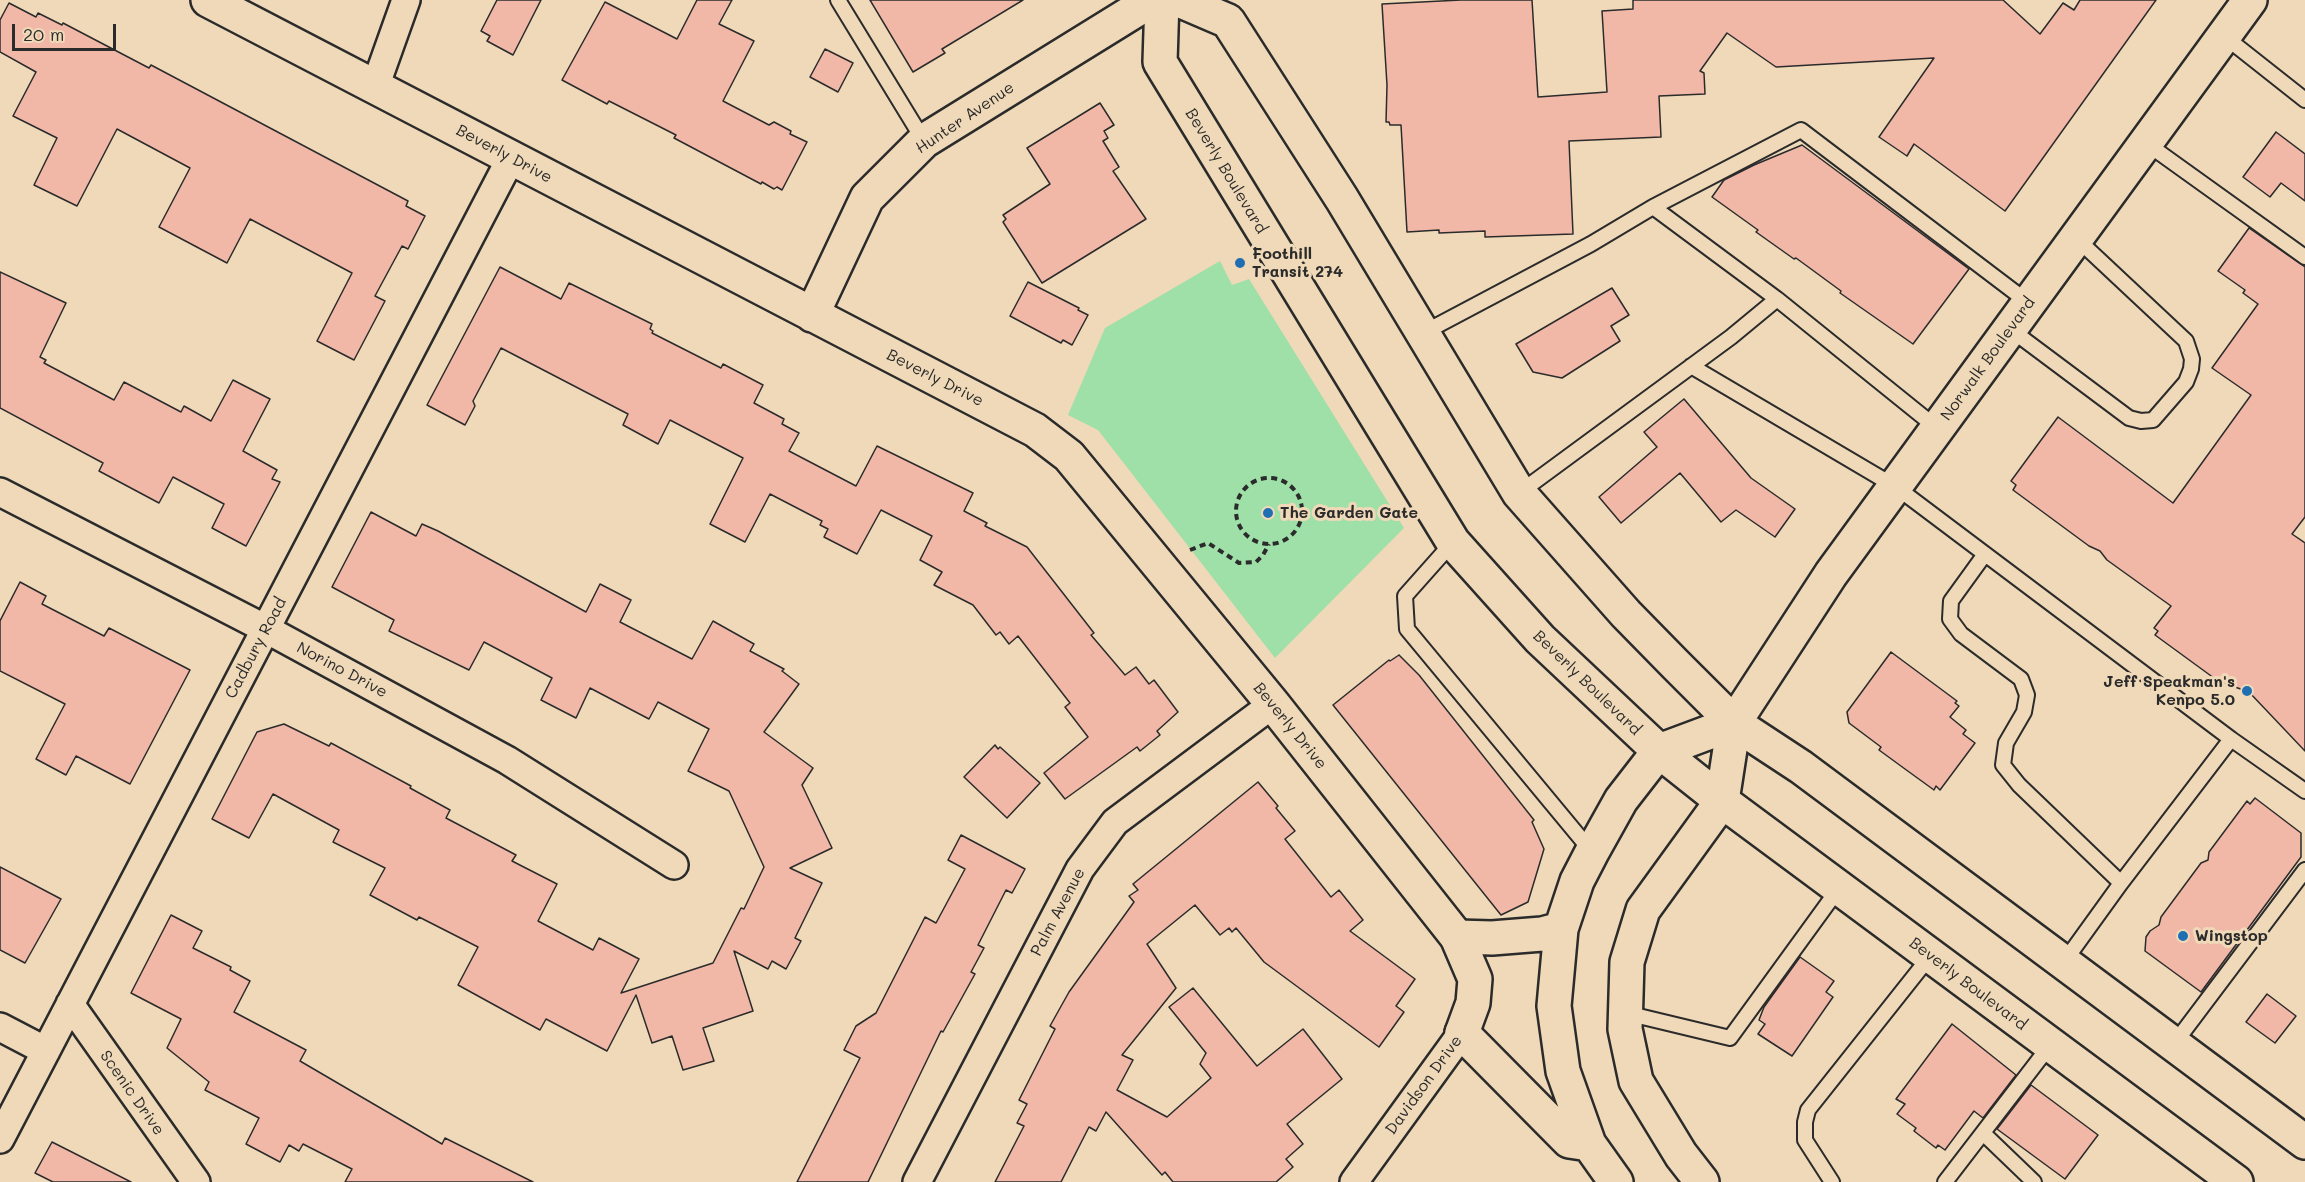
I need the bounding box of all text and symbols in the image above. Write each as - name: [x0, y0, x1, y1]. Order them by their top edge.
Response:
- scale bar: [15, 12, 118, 50]
- text: 20 m: [23, 22, 64, 46]
- street label: Hunter Avenue: [912, 78, 1018, 158]
- street label: Beverly Boulevard: [1181, 105, 1271, 237]
- street label: Beverly Drive: [453, 121, 555, 187]
- place label: Foothill Transit 274: [1252, 244, 1343, 282]
- marker: Foothill Transit 274: [1233, 256, 1247, 270]
- street label: Norwalk Boulevard: [1937, 293, 2039, 425]
- street label: Beverly Drive: [883, 345, 987, 411]
- place label: The Garden Gate: [1280, 503, 1418, 523]
- marker: The Garden Gate: [1261, 506, 1275, 520]
- street label: Cadbury Road: [221, 594, 291, 702]
- street label: Beverly Boulevard: [1529, 627, 1645, 739]
- street label: Norino Drive: [293, 638, 391, 702]
- place label: Jeff Speakman's Kenpo 5.0: [2103, 672, 2235, 710]
- street label: Beverly Drive: [1249, 679, 1331, 773]
- marker: Jeff Speakman's Kenpo 5.0: [2240, 684, 2254, 698]
- street label: Palm Avenue: [1027, 865, 1089, 959]
- place label: Wingstop: [2195, 926, 2268, 946]
- marker: Wingstop: [2176, 929, 2190, 943]
- street label: Beverly Boulevard: [1905, 933, 2031, 1035]
- street label: Davidson Drive: [1382, 1032, 1466, 1138]
- street label: Scenic Drive: [96, 1047, 168, 1139]

